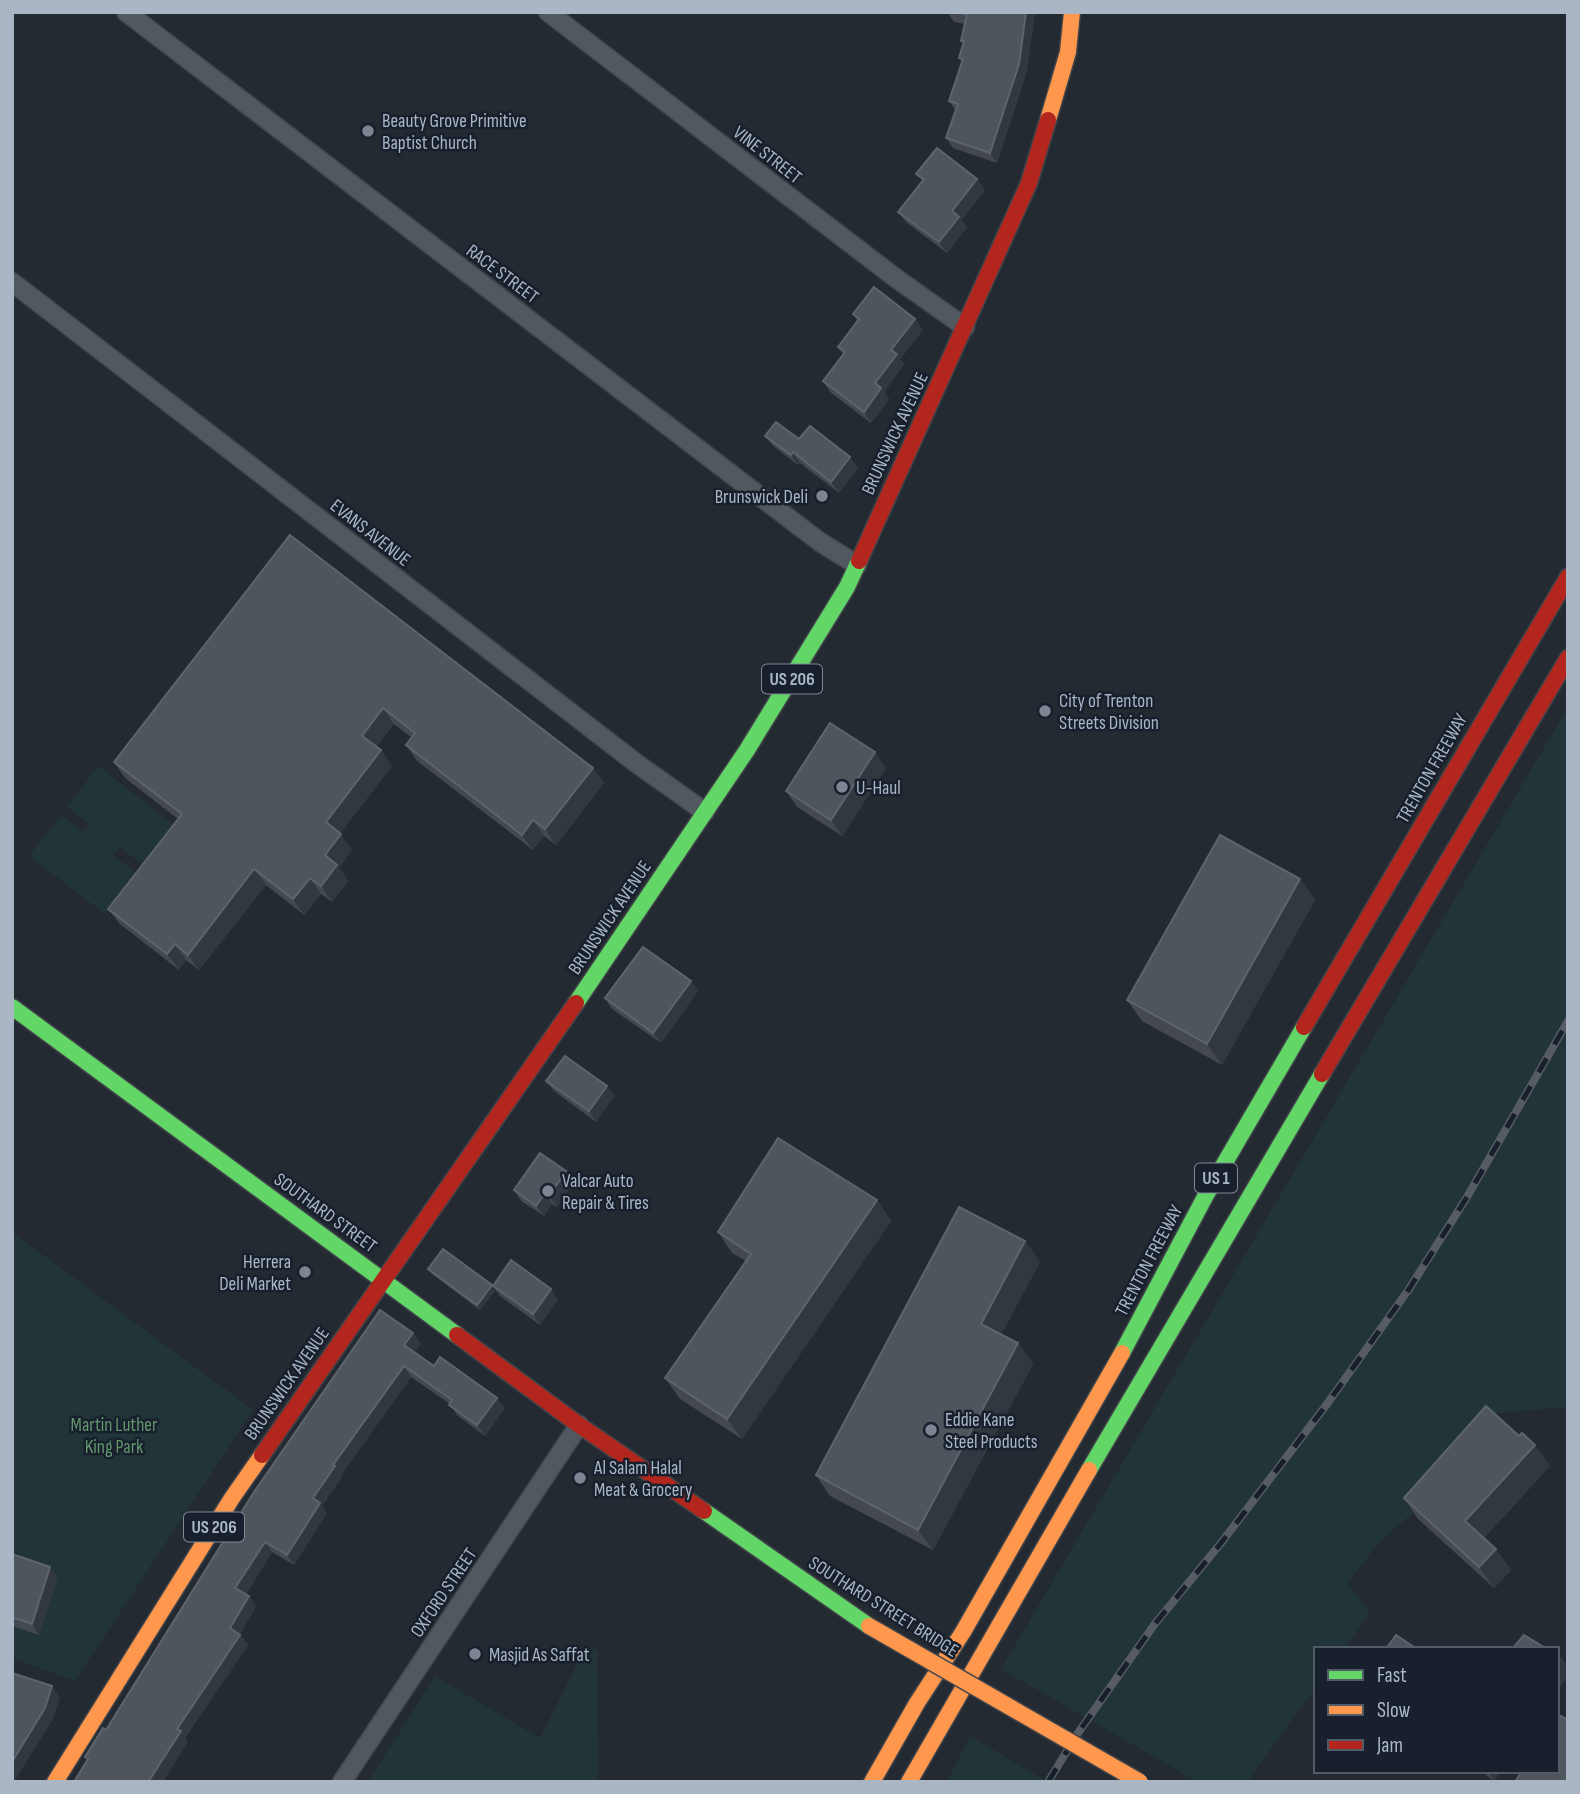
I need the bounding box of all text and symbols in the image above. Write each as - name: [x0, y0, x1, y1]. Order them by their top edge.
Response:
- place label: Beauty Grove Primitive Baptist Church: [382, 110, 527, 155]
- street label: VINE STREET: [728, 121, 806, 189]
- marker: Beauty Grove Primitive Baptist Church: [360, 123, 376, 139]
- street label: RACE STREET: [461, 240, 543, 309]
- street label: BRUNSWICK AVENUE: [857, 369, 934, 498]
- place label: Brunswick Deli: [715, 486, 808, 509]
- marker: Brunswick Deli: [814, 488, 830, 504]
- street label: EVANS AVENUE: [325, 495, 415, 572]
- road number: US 206: [762, 664, 822, 694]
- place label: City of Trenton Streets Division: [1059, 690, 1159, 735]
- marker: City of Trenton Streets Division: [1037, 703, 1053, 719]
- street label: TRENTON FREEWAY: [1392, 710, 1473, 828]
- place label: U-Haul: [856, 777, 901, 800]
- marker: U-Haul: [834, 779, 850, 795]
- street label: BRUNSWICK AVENUE: [564, 857, 657, 979]
- road number: US 1: [1195, 1163, 1237, 1192]
- street label: SOUTHARD STREET: [269, 1168, 381, 1258]
- place label: Valcar Auto Repair & Tires: [562, 1170, 649, 1215]
- marker: Valcar Auto Repair & Tires: [540, 1183, 556, 1199]
- street label: TRENTON FREEWAY: [1110, 1201, 1188, 1320]
- place label: Herrera Deli Market: [219, 1251, 291, 1296]
- marker: Herrera Deli Market: [297, 1264, 313, 1280]
- street label: BRUNSWICK AVENUE: [240, 1323, 335, 1445]
- place label: Eddie Kane Steel Products: [945, 1409, 1038, 1454]
- park label: Martin Luther King Park: [71, 1414, 158, 1459]
- marker: Eddie Kane Steel Products: [923, 1422, 939, 1438]
- place label: Al Salam Halal Meat & Grocery: [593, 1457, 693, 1502]
- marker: Al Salam Halal Meat & Grocery: [572, 1470, 588, 1486]
- road number: US 206: [184, 1512, 244, 1542]
- street label: OXFORD STREET: [406, 1544, 483, 1642]
- street label: SOUTHARD STREET BRIDGE: [804, 1552, 962, 1663]
- place label: Masjid As Saffat: [489, 1644, 590, 1667]
- marker: Masjid As Saffat: [467, 1646, 483, 1662]
- legend: [1314, 1647, 1559, 1773]
- text: Fast: [1377, 1663, 1407, 1688]
- text: Slow: [1377, 1698, 1411, 1723]
- text: Jam: [1376, 1733, 1403, 1758]

